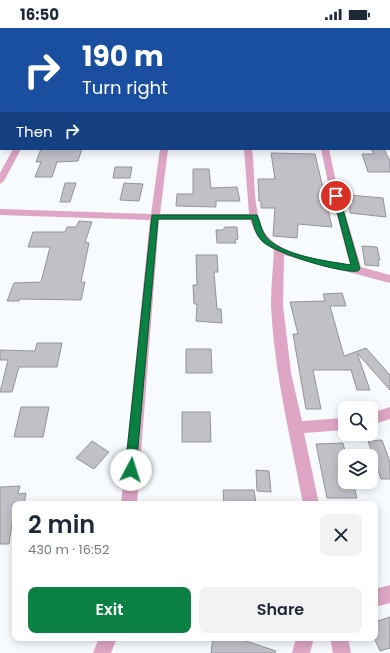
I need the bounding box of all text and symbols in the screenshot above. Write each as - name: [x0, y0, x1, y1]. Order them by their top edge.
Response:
- text: 16:50: [20, 4, 59, 25]
- text: 190 m: [82, 37, 164, 76]
- icon: right: [16, 44, 68, 96]
- text: Turn right: [82, 75, 168, 100]
- icon: right: [61, 120, 83, 142]
- text: Then: [16, 121, 53, 142]
- pin: [319, 179, 353, 213]
- icon: arrive: [325, 185, 347, 207]
- map controls: [338, 401, 378, 489]
- button: search: [338, 401, 378, 441]
- position arrow: [110, 449, 152, 491]
- button: layers: [338, 449, 378, 489]
- text: 2 min: [28, 508, 95, 541]
- button: close: [320, 514, 362, 556]
- text: 430 m · 16:52: [28, 540, 109, 559]
- button: Exit: [28, 587, 191, 633]
- button: Share: [199, 587, 362, 633]

